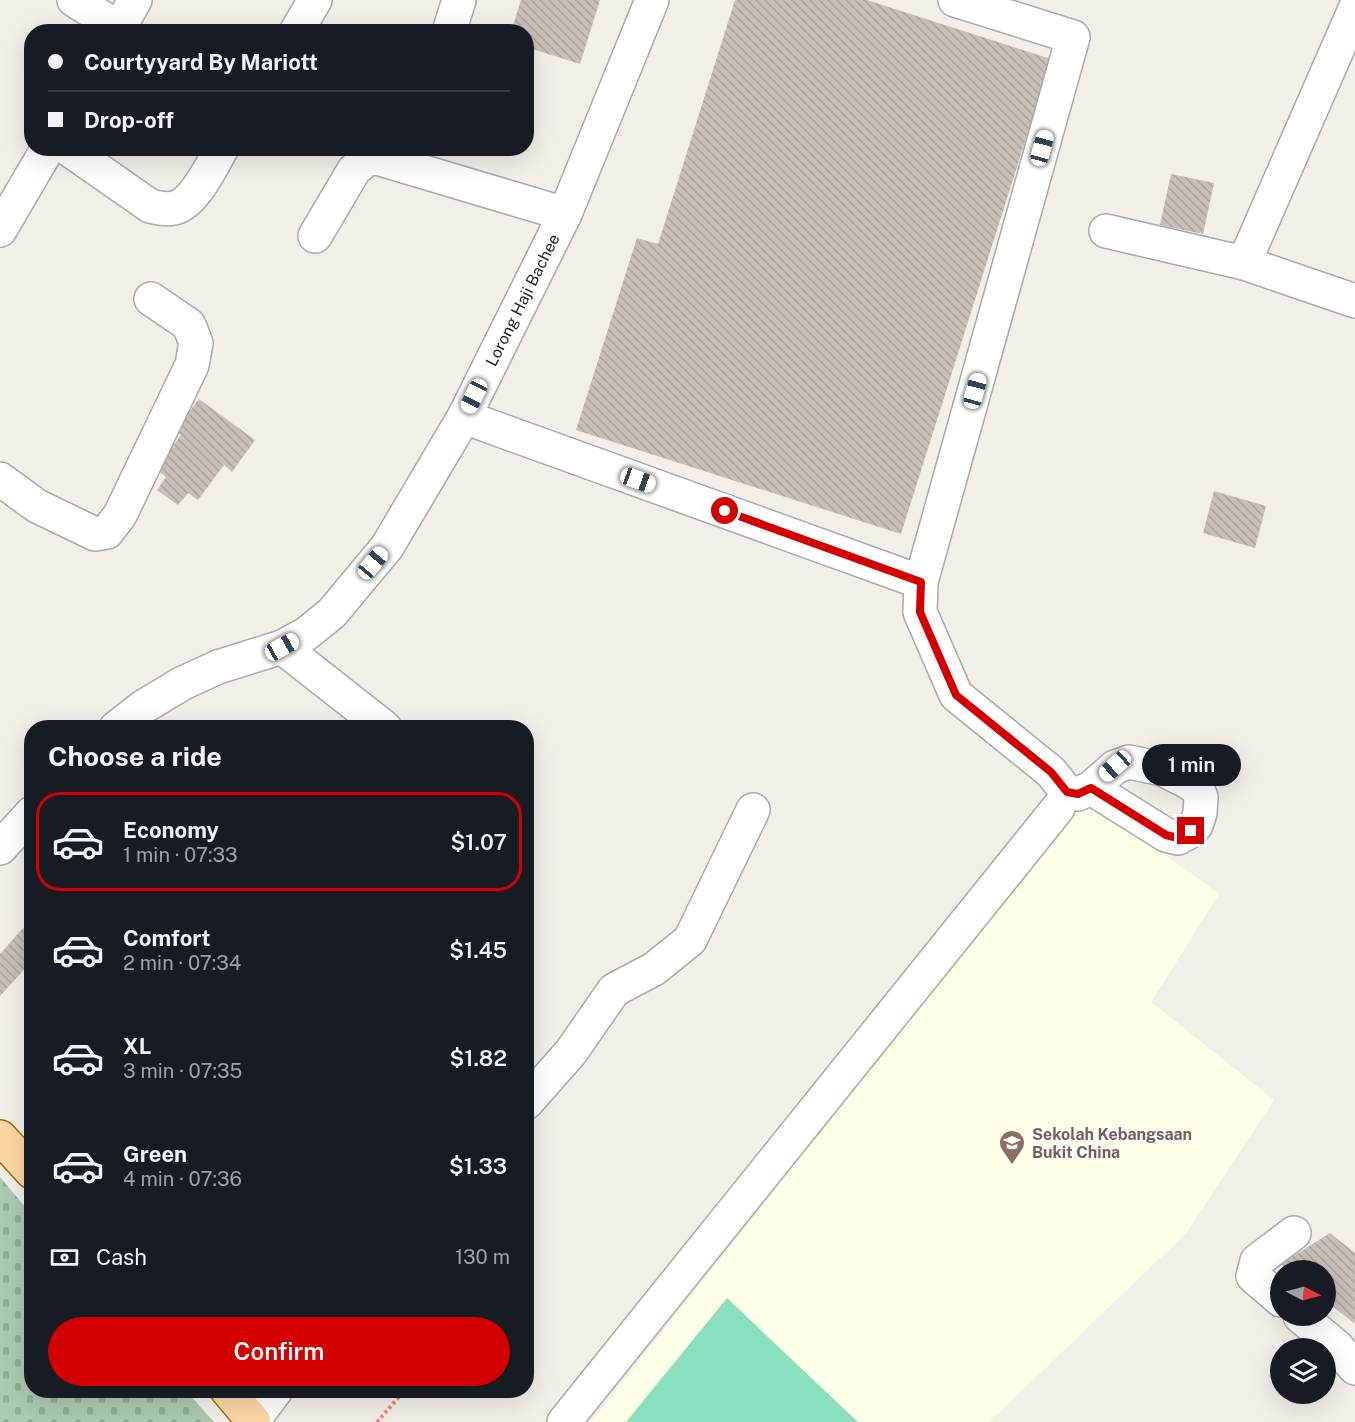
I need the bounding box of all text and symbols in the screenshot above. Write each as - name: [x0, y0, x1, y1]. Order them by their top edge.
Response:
- text: Courtyyard By Mariott: [84, 49, 318, 75]
- text: Drop-off: [84, 107, 174, 133]
- car: [1029, 128, 1055, 168]
- street label: Lorong Haji Bachee: [482, 231, 564, 369]
- car: [962, 371, 988, 411]
- car: [458, 376, 490, 416]
- car: [618, 465, 658, 495]
- route start: [711, 497, 738, 524]
- car: [355, 543, 391, 583]
- car: [262, 630, 302, 664]
- text: Choose a ride: [48, 740, 222, 772]
- callout: 1 min: [1142, 744, 1240, 786]
- car: [1096, 747, 1134, 785]
- text: 1 min: [1168, 753, 1215, 777]
- icon: car: [51, 815, 105, 869]
- text: Economy: [123, 817, 219, 843]
- route end: [1177, 817, 1204, 844]
- text: $1.07: [451, 829, 507, 855]
- text: 1 min · 07:33: [123, 843, 238, 867]
- icon: car: [51, 923, 105, 977]
- text: Comfort: [123, 925, 210, 951]
- text: $1.45: [449, 937, 507, 963]
- text: 2 min · 07:34: [123, 951, 241, 975]
- icon: car: [51, 1031, 105, 1085]
- text: XL: [123, 1033, 151, 1059]
- text: $1.82: [449, 1045, 507, 1071]
- text: 3 min · 07:35: [123, 1059, 242, 1083]
- place label: Sekolah Kebangsaan Bukit China: [1032, 1125, 1192, 1162]
- school or university icon: Sekolah Kebangsaan Bukit China: [997, 1128, 1027, 1166]
- icon: car: [51, 1139, 105, 1193]
- text: Green: [123, 1141, 187, 1167]
- text: $1.33: [449, 1153, 507, 1179]
- text: 4 min · 07:36: [123, 1167, 242, 1191]
- icon: cash: [48, 1241, 81, 1274]
- text: Cash: [96, 1244, 147, 1270]
- text: 130 m: [455, 1245, 510, 1269]
- north arrow: [1270, 1260, 1336, 1326]
- map controls: [1270, 1260, 1336, 1404]
- button: Confirm: [48, 1317, 510, 1386]
- button: layers: [1270, 1338, 1336, 1404]

